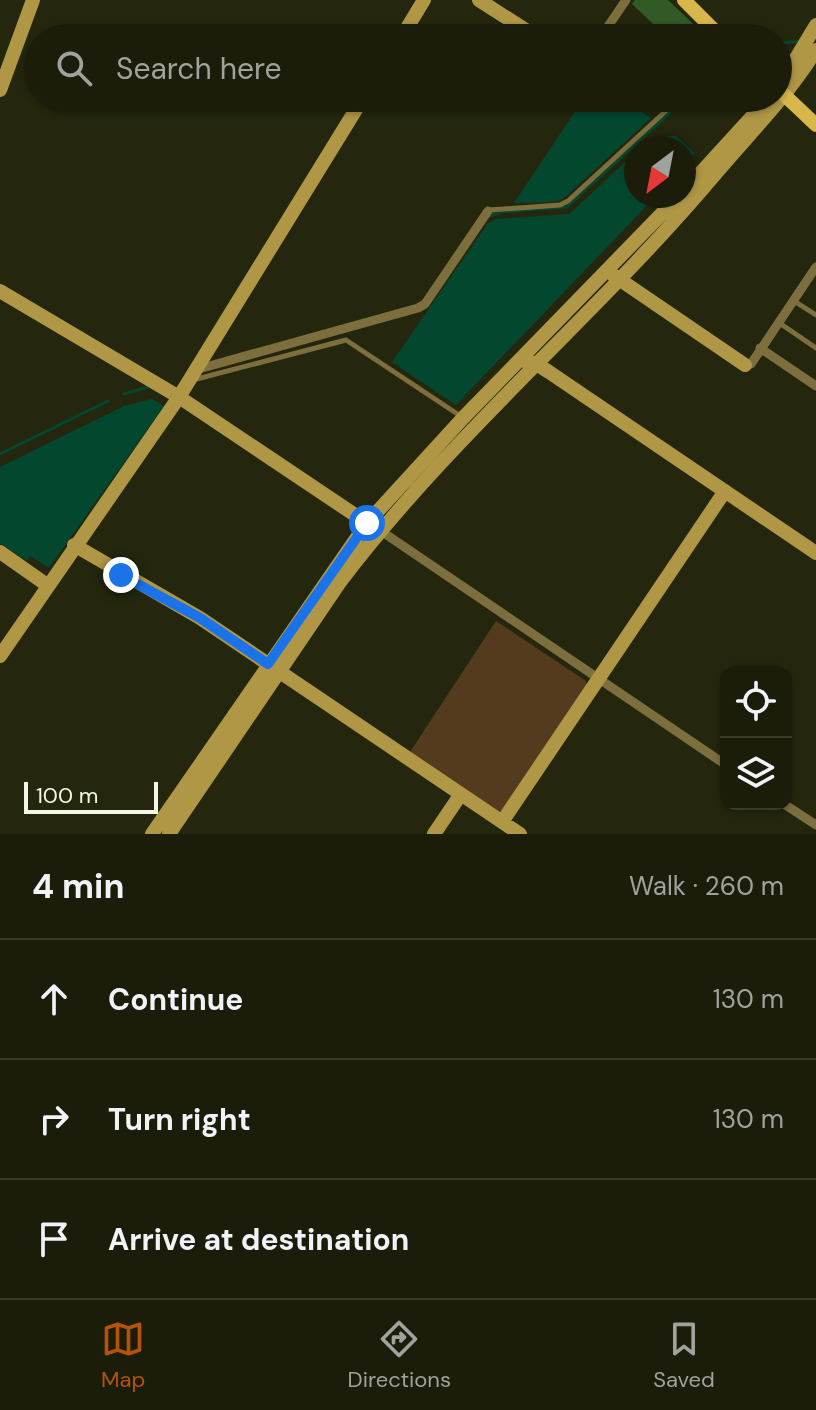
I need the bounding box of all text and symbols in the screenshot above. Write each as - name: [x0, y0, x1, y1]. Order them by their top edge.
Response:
- search box: [24, 24, 792, 112]
- icon: search: [52, 46, 96, 90]
- text: Search here: [116, 49, 282, 88]
- north arrow: [624, 136, 696, 208]
- route start: [349, 505, 385, 541]
- route end: [103, 557, 139, 593]
- map controls: [720, 666, 792, 810]
- button: locate: [720, 666, 792, 738]
- button: layers: [720, 738, 792, 810]
- scale bar: [24, 778, 158, 814]
- text: 100 m: [36, 781, 98, 810]
- text: 4 min: [32, 864, 124, 909]
- text: Walk · 260 m: [629, 869, 784, 903]
- icon: ahead: [32, 977, 76, 1021]
- text: Continue: [108, 980, 243, 1019]
- text: 130 m: [713, 982, 784, 1016]
- icon: right: [32, 1097, 76, 1141]
- text: Turn right: [108, 1100, 251, 1139]
- text: 130 m: [713, 1102, 784, 1136]
- icon: arrive: [32, 1217, 76, 1261]
- text: Arrive at destination: [108, 1220, 409, 1259]
- tab: Map: [101, 1317, 145, 1394]
- tab: Directions: [348, 1317, 451, 1394]
- tab: Saved: [653, 1317, 715, 1394]

